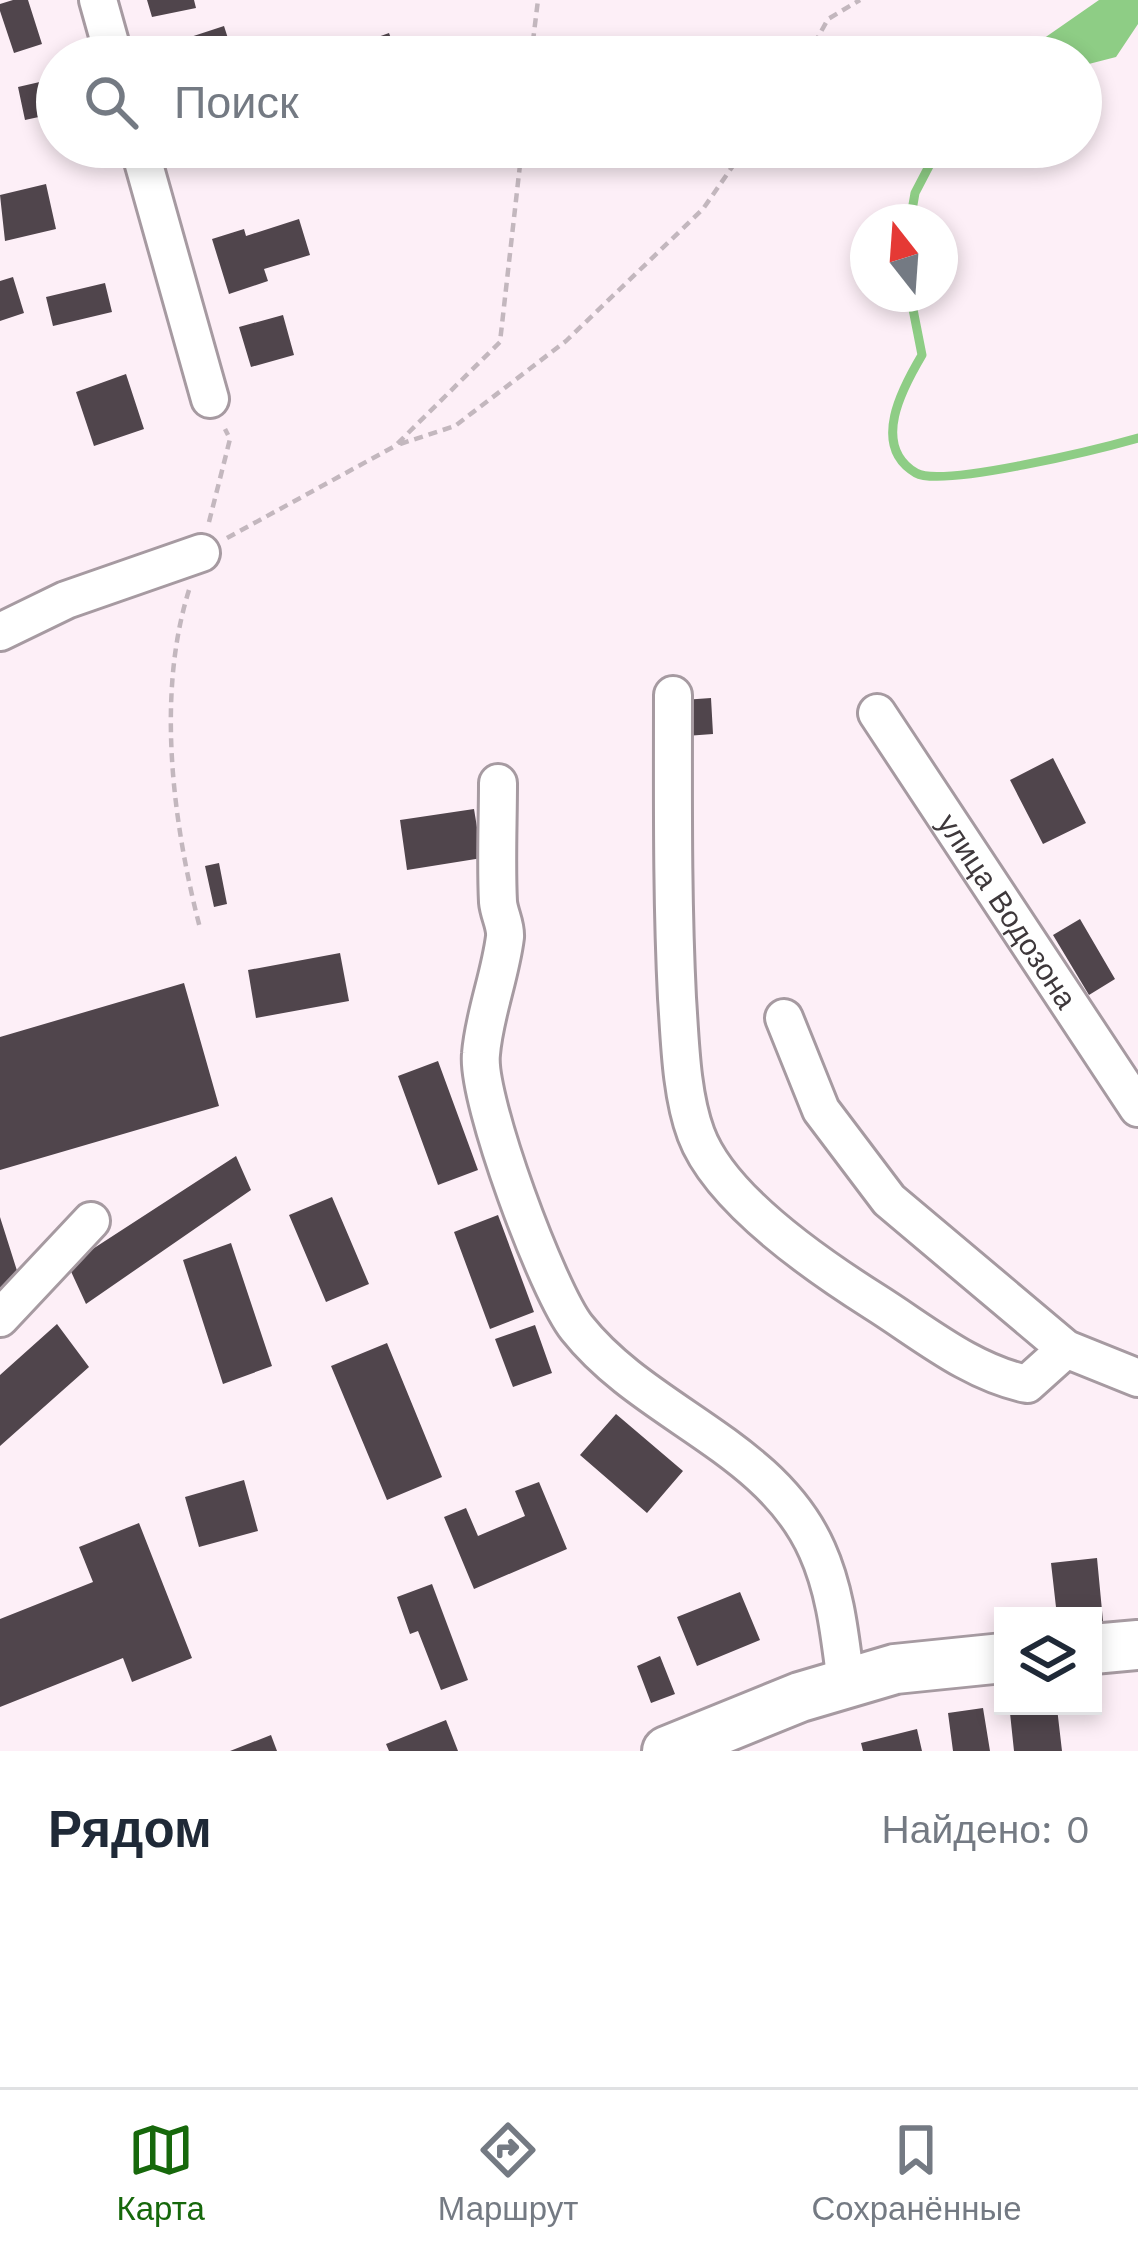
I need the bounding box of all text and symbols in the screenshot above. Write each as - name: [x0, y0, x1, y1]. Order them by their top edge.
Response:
- search box: [36, 36, 1102, 168]
- icon: search: [78, 69, 144, 135]
- text: Поиск: [174, 76, 299, 129]
- north arrow: [850, 204, 958, 312]
- street label: улица Водозона: [931, 807, 1085, 1015]
- map controls: [994, 1607, 1102, 1715]
- button: layers: [994, 1607, 1102, 1715]
- text: Рядом: [48, 1800, 212, 1859]
- text: Найдено: 0: [882, 1807, 1090, 1852]
- tab: Карта: [116, 2117, 205, 2228]
- tab: Маршрут: [438, 2117, 578, 2228]
- tab: Сохранённые: [811, 2117, 1022, 2228]

